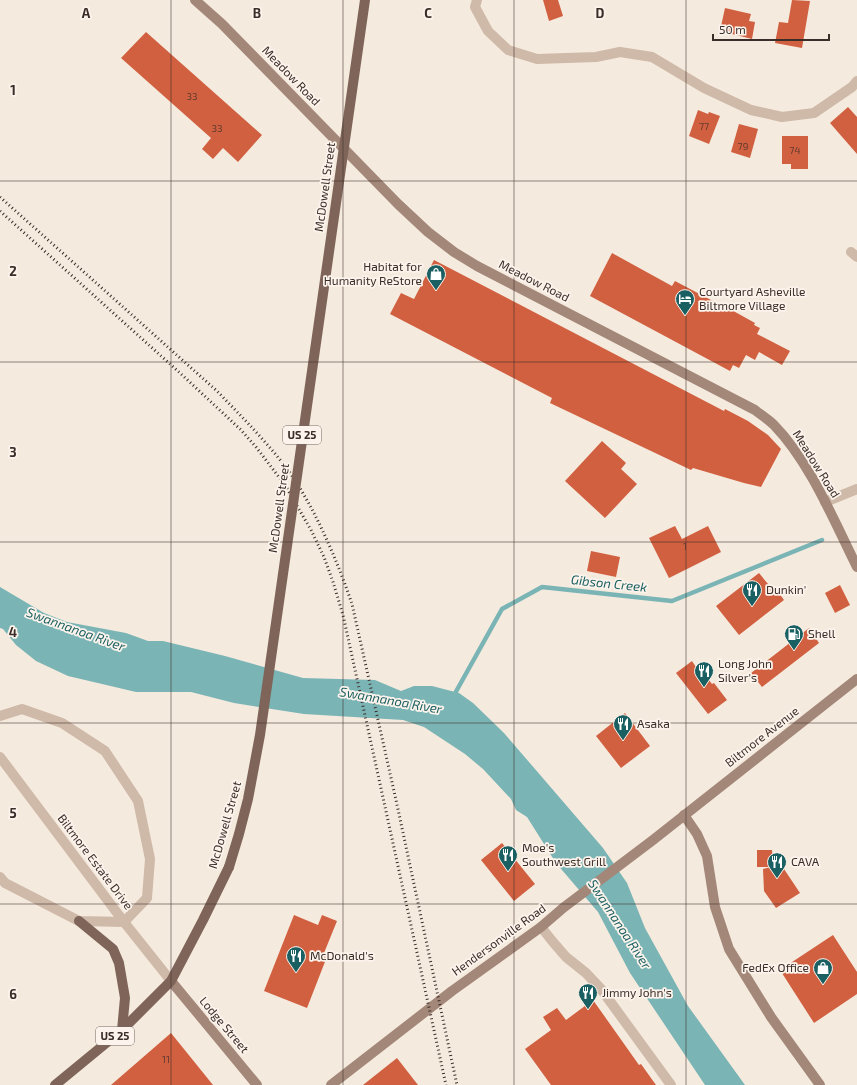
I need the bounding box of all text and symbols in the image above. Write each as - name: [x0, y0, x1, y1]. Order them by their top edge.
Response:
- text: A: [82, 5, 91, 21]
- text: B: [253, 5, 261, 21]
- text: C: [424, 5, 432, 21]
- text: D: [596, 5, 605, 21]
- scale bar: [713, 16, 829, 42]
- text: 50 m: [719, 22, 746, 36]
- street label: Meadow Road: [260, 43, 324, 108]
- text: 1: [10, 82, 16, 98]
- house number: 33: [186, 90, 198, 102]
- house number: 77: [699, 120, 709, 132]
- house number: 33: [211, 122, 223, 134]
- house number: 79: [738, 140, 749, 152]
- street label: McDowell Street: [311, 141, 337, 233]
- house number: 74: [789, 144, 801, 156]
- street label: Meadow Road: [497, 256, 572, 304]
- place label: Habitat for Humanity ReStore: [324, 259, 422, 287]
- text: 2: [9, 263, 17, 279]
- shop icon: Habitat for Humanity ReStore: [425, 263, 447, 291]
- place label: Courtyard Asheville Biltmore Village: [699, 284, 806, 312]
- hotel icon: Courtyard Asheville Biltmore Village: [674, 288, 696, 316]
- road number: US 25: [283, 426, 321, 444]
- street label: Meadow Road: [790, 427, 843, 500]
- text: 3: [9, 444, 17, 460]
- street label: McDowell Street: [265, 462, 291, 554]
- house number: 1: [683, 540, 687, 552]
- water label: Gibson Creek: [570, 571, 648, 595]
- restaurant icon: Dunkin': [741, 579, 763, 607]
- place label: Dunkin': [766, 582, 806, 596]
- water label: Swannanoa River: [25, 604, 128, 655]
- fuel station icon: Shell: [783, 623, 805, 651]
- text: 4: [9, 624, 17, 640]
- place label: Shell: [808, 626, 836, 640]
- place label: Long John Silver's: [718, 656, 772, 684]
- restaurant icon: Long John Silver's: [693, 660, 715, 688]
- water label: Swannanoa River: [339, 683, 444, 717]
- street label: Biltmore Avenue: [722, 703, 801, 769]
- restaurant icon: Asaka: [612, 713, 634, 741]
- place label: Asaka: [637, 716, 670, 730]
- street label: McDowell Street: [205, 779, 243, 870]
- text: 5: [9, 805, 17, 821]
- street label: Biltmore Estate Drive: [55, 811, 136, 912]
- place label: Moe's Southwest Grill: [522, 840, 606, 868]
- restaurant icon: Moe's Southwest Grill: [497, 844, 519, 872]
- restaurant icon: CAVA: [766, 851, 788, 879]
- place label: CAVA: [791, 854, 820, 868]
- water label: Swannanoa River: [585, 876, 655, 973]
- street label: Hendersonville Road: [449, 900, 548, 978]
- restaurant icon: McDonald's: [285, 945, 307, 973]
- place label: McDonald's: [310, 948, 374, 962]
- shop icon: FedEx Office: [812, 957, 834, 985]
- place label: FedEx Office: [742, 960, 809, 974]
- restaurant icon: Jimmy John's: [577, 982, 599, 1010]
- place label: Jimmy John's: [602, 985, 672, 999]
- text: 6: [9, 986, 17, 1002]
- street label: Lodge Street: [197, 993, 253, 1056]
- road number: US 25: [96, 1027, 134, 1045]
- house number: 11: [162, 1053, 170, 1065]

